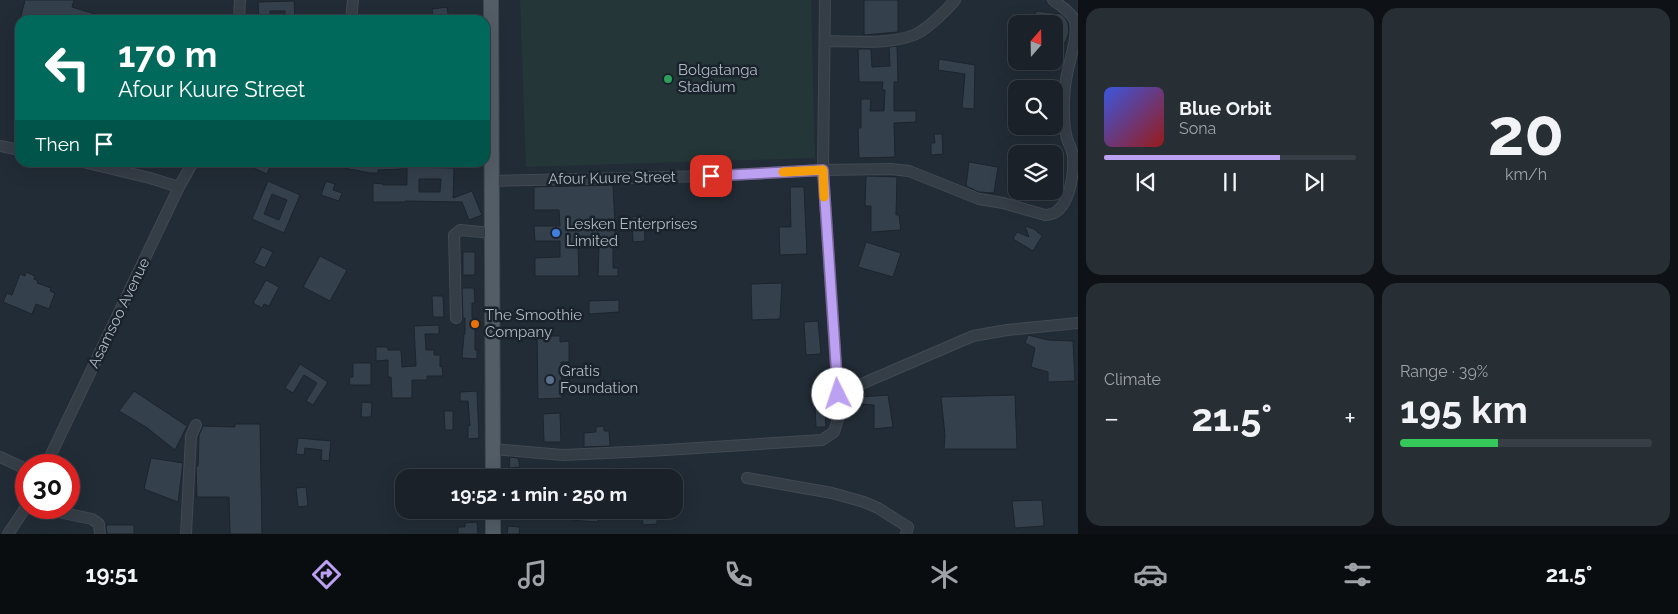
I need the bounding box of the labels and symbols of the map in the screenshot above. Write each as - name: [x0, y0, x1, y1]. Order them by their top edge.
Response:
- north arrow: [1008, 15, 1062, 70]
- place label: Bolgatanga Stadium: [678, 61, 758, 96]
- marker: Bolgatanga Stadium: [662, 73, 674, 85]
- pin: [690, 155, 732, 197]
- street label: Afour Kuure Street: [548, 168, 676, 188]
- place label: Lesken Enterprises Limited: [566, 215, 697, 250]
- marker: Lesken Enterprises Limited: [550, 227, 562, 239]
- street label: Asamsoo Avenue: [85, 255, 154, 371]
- place label: The Smoothie Company: [485, 306, 582, 341]
- marker: The Smoothie Company: [469, 318, 481, 330]
- place label: Gratis Foundation: [560, 362, 638, 397]
- position arrow: [811, 367, 863, 419]
- marker: Gratis Foundation: [544, 374, 556, 386]
- speed limit sign: 30: [15, 454, 80, 519]

